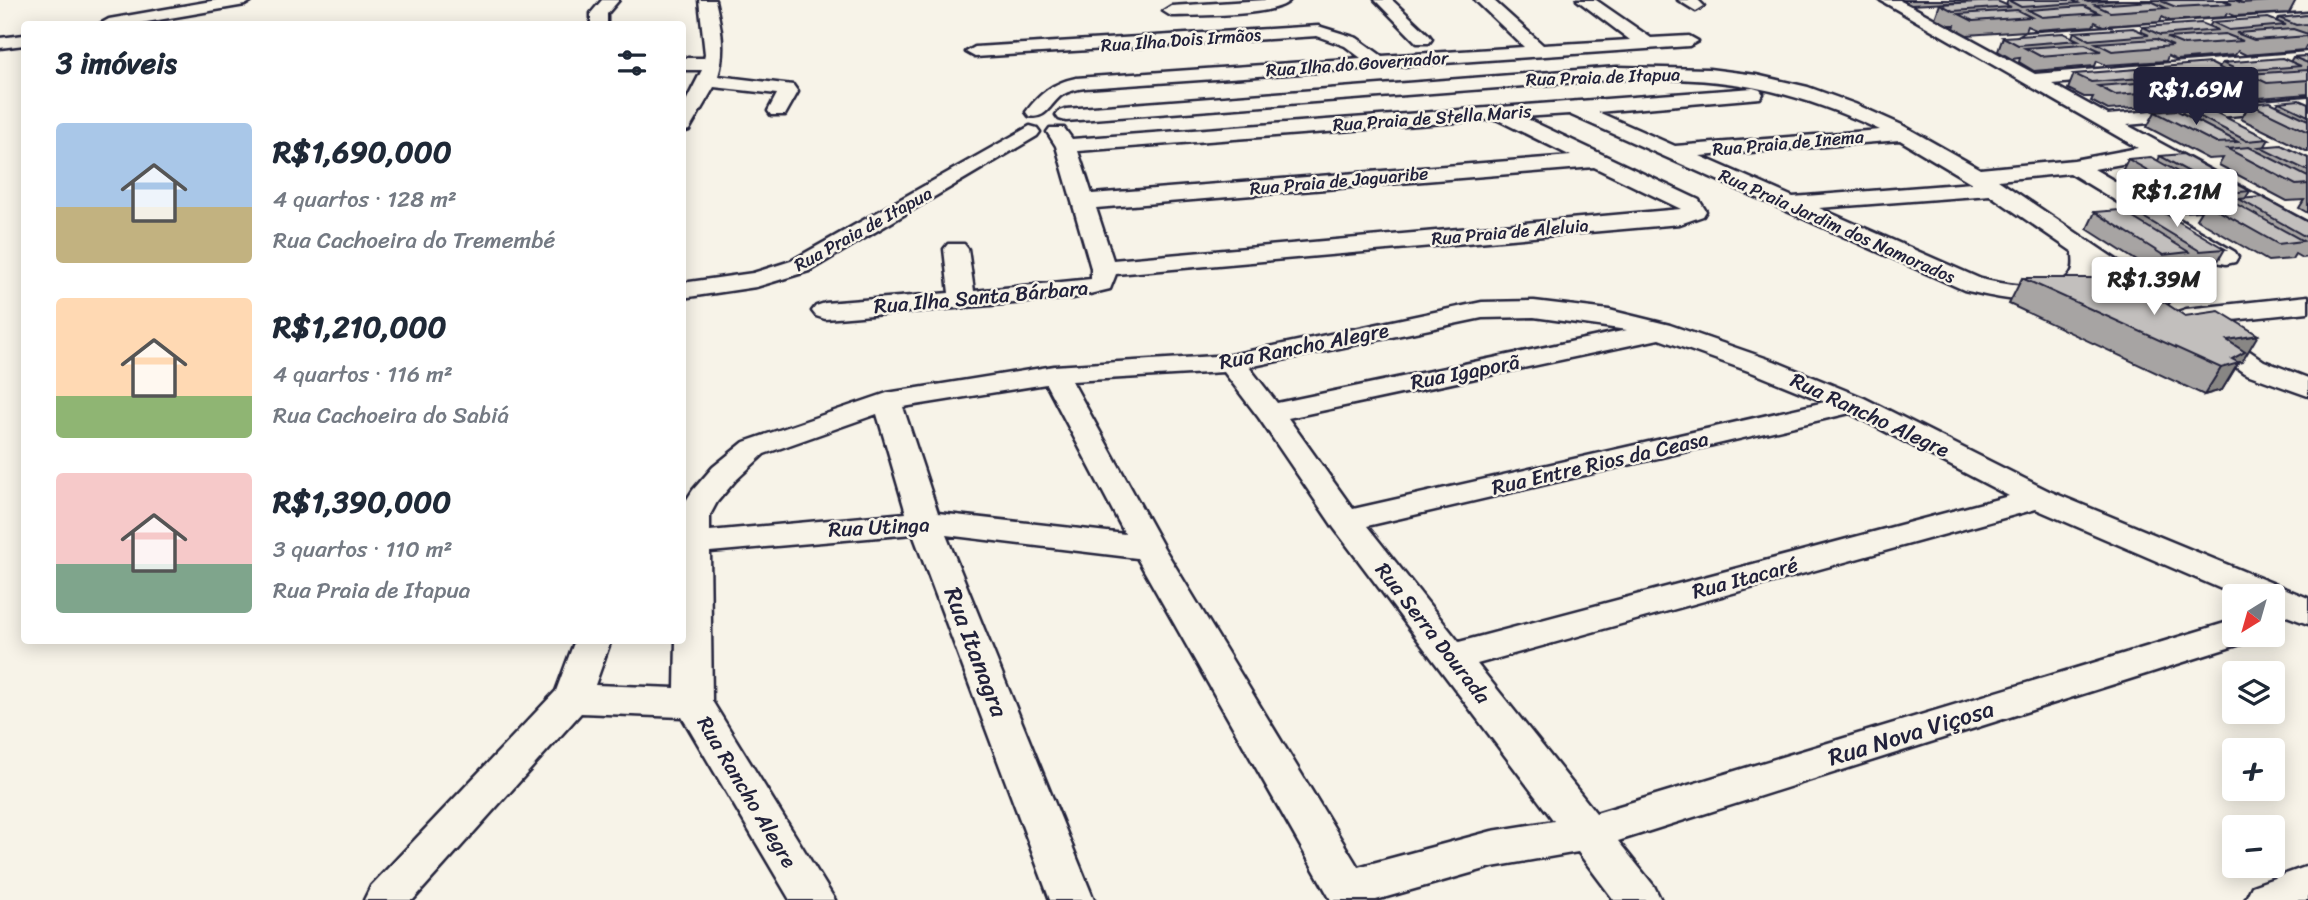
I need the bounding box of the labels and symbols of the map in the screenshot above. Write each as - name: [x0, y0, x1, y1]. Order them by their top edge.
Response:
- street label: Rua Ilha Dois Irmãos: [1100, 18, 1263, 62]
- street label: Rua Ilha do Governador: [1265, 42, 1451, 86]
- street label: Rua Praia de Itapua: [1525, 58, 1681, 96]
- pin: R$1.69M: [2131, 68, 2261, 127]
- street label: Rua Praia de Stella Maris: [1332, 95, 1533, 141]
- street label: Rua Praia de Inema: [1711, 120, 1866, 166]
- street label: Rua Praia de Jaguaribe: [1248, 157, 1430, 205]
- street label: Rua Praia Jardim dos Namorados: [1714, 159, 1961, 293]
- pin: R$1.21M: [2112, 170, 2242, 229]
- street label: Rua Praia de Itapua: [788, 178, 938, 280]
- street label: Rua Praia de Aleluia: [1430, 209, 1590, 255]
- pin: R$1.39M: [2089, 258, 2219, 317]
- street label: Rua Ilha Santa Bárbara: [872, 269, 1090, 325]
- street label: Rua Rancho Alegre: [1216, 311, 1392, 381]
- street label: Rua Igaporã: [1407, 343, 1523, 401]
- street label: Rua Rancho Alegre: [1784, 361, 1956, 469]
- street label: Rua Entre Rios da Ceasa: [1488, 419, 1713, 506]
- street label: Rua Utinga: [827, 505, 931, 549]
- street label: Rua Itacaré: [1688, 546, 1802, 610]
- street label: Rua Serra Dourada: [1365, 554, 1501, 713]
- street label: Rua Itanagra: [932, 581, 1020, 724]
- north arrow: [2222, 584, 2286, 648]
- street label: Rua Nova Viçosa: [1823, 688, 1999, 778]
- street label: Rua Rancho Alegre: [686, 708, 808, 876]

